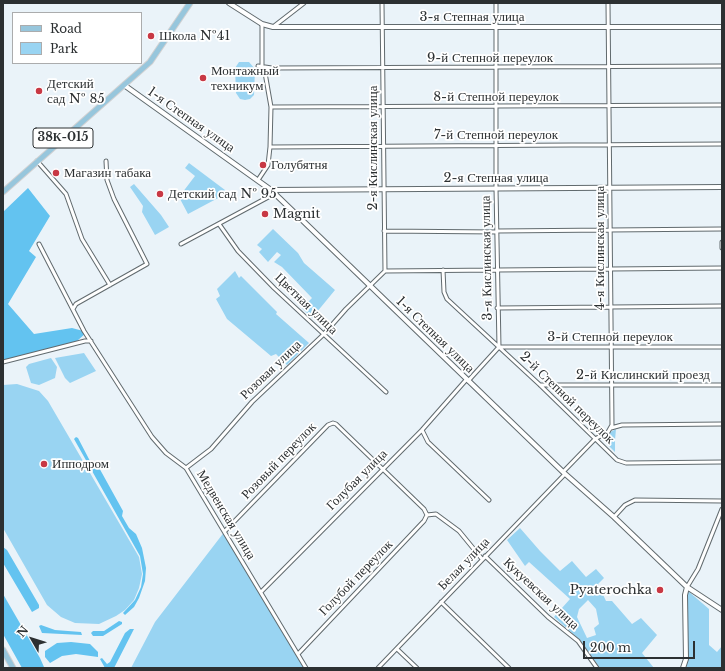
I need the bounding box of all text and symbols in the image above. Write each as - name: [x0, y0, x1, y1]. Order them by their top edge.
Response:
- street label: 3-я Степная улица: [419, 9, 525, 25]
- legend: [12, 12, 142, 64]
- text: Road: [50, 21, 82, 36]
- place label: Школа №41: [159, 28, 230, 44]
- marker: Школа №41: [146, 31, 156, 41]
- text: Park: [50, 41, 78, 56]
- street label: 9-й Степной переулок: [427, 50, 553, 66]
- place label: Монтажный техникум: [211, 63, 279, 94]
- marker: Монтажный техникум: [198, 73, 208, 83]
- place label: Детский сад № 85: [47, 76, 105, 107]
- street label: 1-я Степная улица: [144, 84, 238, 156]
- street label: 2-я Кислинская улица: [365, 85, 381, 211]
- marker: Детский сад № 85: [34, 86, 44, 96]
- street label: 8-й Степной переулок: [433, 89, 559, 105]
- street label: 7-й Степной переулок: [434, 127, 558, 143]
- road number: 38К-015: [33, 128, 93, 148]
- place label: Голубятня: [271, 157, 327, 173]
- marker: Голубятня: [258, 160, 268, 170]
- place label: Магазин табака: [64, 165, 151, 181]
- marker: Магазин табака: [51, 168, 61, 178]
- street label: 2-я Степная улица: [443, 170, 549, 186]
- place label: Детский сад № 95: [168, 186, 277, 202]
- street label: 4-я Кислинская улица: [592, 186, 608, 310]
- marker: Детский сад № 95: [155, 189, 165, 199]
- street label: 3-я Кислинская улица: [478, 195, 496, 321]
- place label: Magnit: [273, 206, 320, 222]
- marker: Magnit: [260, 209, 270, 219]
- street label: Цветная улица: [271, 270, 341, 338]
- street label: 1-я Степная улица: [393, 294, 477, 376]
- street label: 3-й Степной переулок: [547, 329, 673, 345]
- street label: Розовая улица: [237, 337, 305, 403]
- street label: 2-й Степной переулок: [516, 349, 618, 447]
- street label: 2-й Кислинский проезд: [576, 367, 710, 383]
- street label: Розовый переулок: [239, 419, 319, 503]
- street label: Голубая улица: [323, 446, 391, 514]
- place label: Ипподром: [52, 456, 109, 472]
- marker: Ипподром: [39, 459, 49, 469]
- street label: Медвенская улица: [193, 467, 259, 563]
- street label: Белая улица: [435, 534, 493, 594]
- street label: Голубой переулок: [316, 537, 396, 619]
- street label: Кукуевская улица: [500, 555, 582, 633]
- place label: Pyaterochka: [570, 582, 652, 598]
- marker: Pyaterochka: [655, 585, 665, 595]
- north arrow: [12, 619, 52, 659]
- text: N: [14, 623, 31, 640]
- scale bar: [585, 633, 697, 659]
- text: 200 m: [590, 640, 631, 655]

